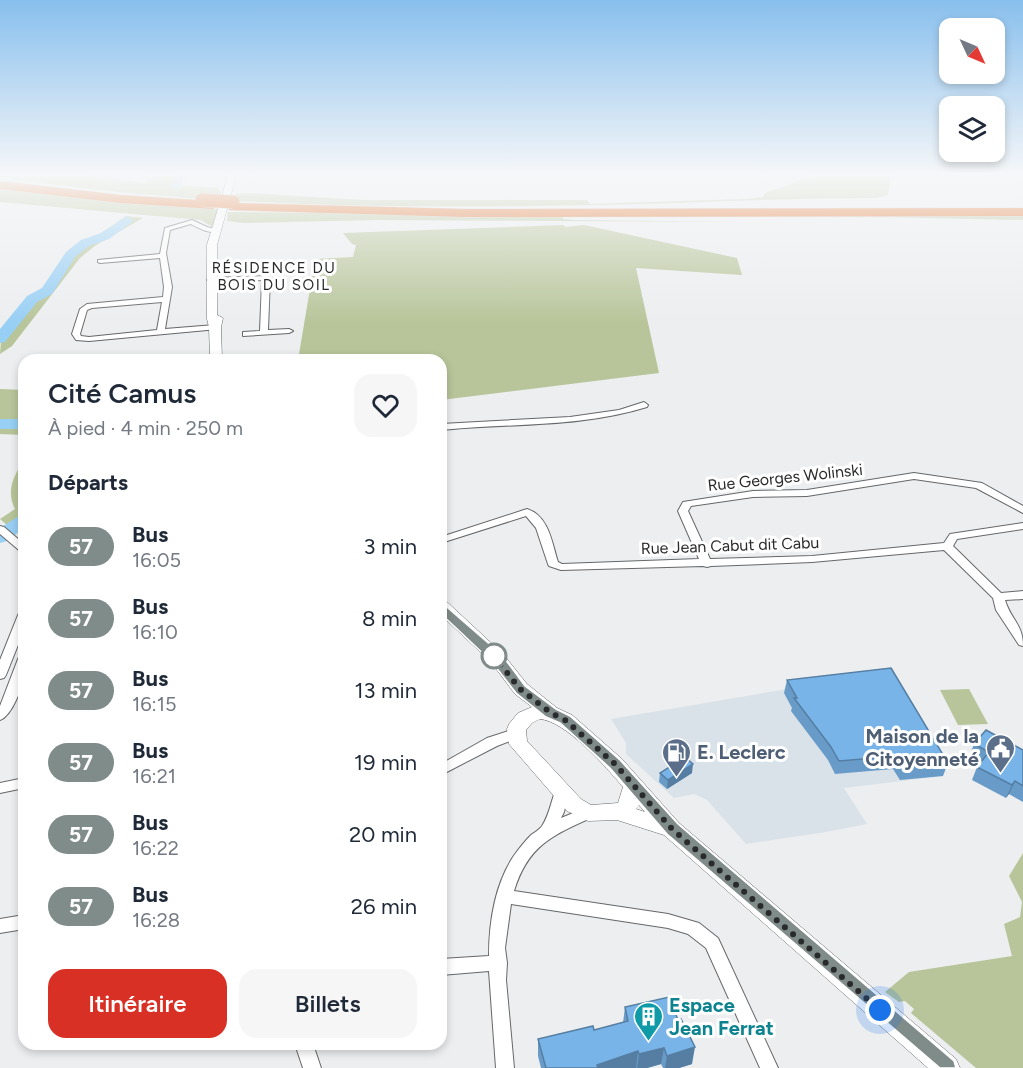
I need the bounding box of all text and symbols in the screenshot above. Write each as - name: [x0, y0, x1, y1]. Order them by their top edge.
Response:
- north arrow: [939, 18, 1005, 84]
- map controls: [939, 18, 1005, 162]
- button: layers: [939, 96, 1005, 162]
- district label: RÉSIDENCE DU BOIS DU SOIL: [212, 259, 336, 294]
- button: heart: [354, 374, 417, 437]
- text: Cité Camus: [48, 376, 196, 410]
- text: À pied · 4 min · 250 m: [48, 416, 243, 440]
- street label: Rue Georges Wolinski: [707, 460, 864, 495]
- text: Départs: [48, 469, 128, 496]
- text: Bus: [132, 521, 168, 548]
- text: 3 min: [363, 533, 417, 560]
- street label: Rue Jean Cabut dit Cabu: [640, 533, 820, 558]
- text: 57: [69, 534, 93, 559]
- text: 16:05: [132, 548, 181, 572]
- text: Bus: [132, 593, 168, 620]
- text: 8 min: [362, 605, 417, 632]
- text: 57: [69, 606, 93, 631]
- text: 16:10: [132, 620, 178, 644]
- unlabelled marker: [481, 643, 507, 669]
- text: Bus: [132, 665, 168, 692]
- text: 13 min: [354, 677, 417, 704]
- text: 57: [69, 678, 93, 703]
- text: 16:15: [132, 692, 176, 716]
- place label: Maison de la Citoyenneté: [865, 724, 979, 771]
- public building icon: Maison de la Citoyenneté: [984, 732, 1016, 774]
- fuel station icon: E. Leclerc: [660, 736, 692, 778]
- text: Bus: [132, 737, 168, 764]
- place label: E. Leclerc: [697, 740, 786, 764]
- text: 19 min: [354, 749, 417, 776]
- text: 57: [69, 750, 93, 775]
- text: 16:21: [132, 764, 176, 788]
- text: Bus: [132, 809, 168, 836]
- text: 20 min: [349, 821, 417, 848]
- text: 57: [69, 822, 93, 847]
- text: 16:22: [132, 836, 179, 860]
- text: Bus: [132, 881, 168, 908]
- text: 26 min: [351, 893, 417, 920]
- text: 57: [69, 894, 93, 919]
- text: 16:28: [132, 908, 180, 932]
- button: Itinéraire: [48, 969, 227, 1038]
- button: Billets: [239, 969, 417, 1038]
- place label: Espace Jean Ferrat: [669, 993, 774, 1040]
- your location: [865, 995, 895, 1025]
- building icon: Espace Jean Ferrat: [632, 1000, 664, 1042]

